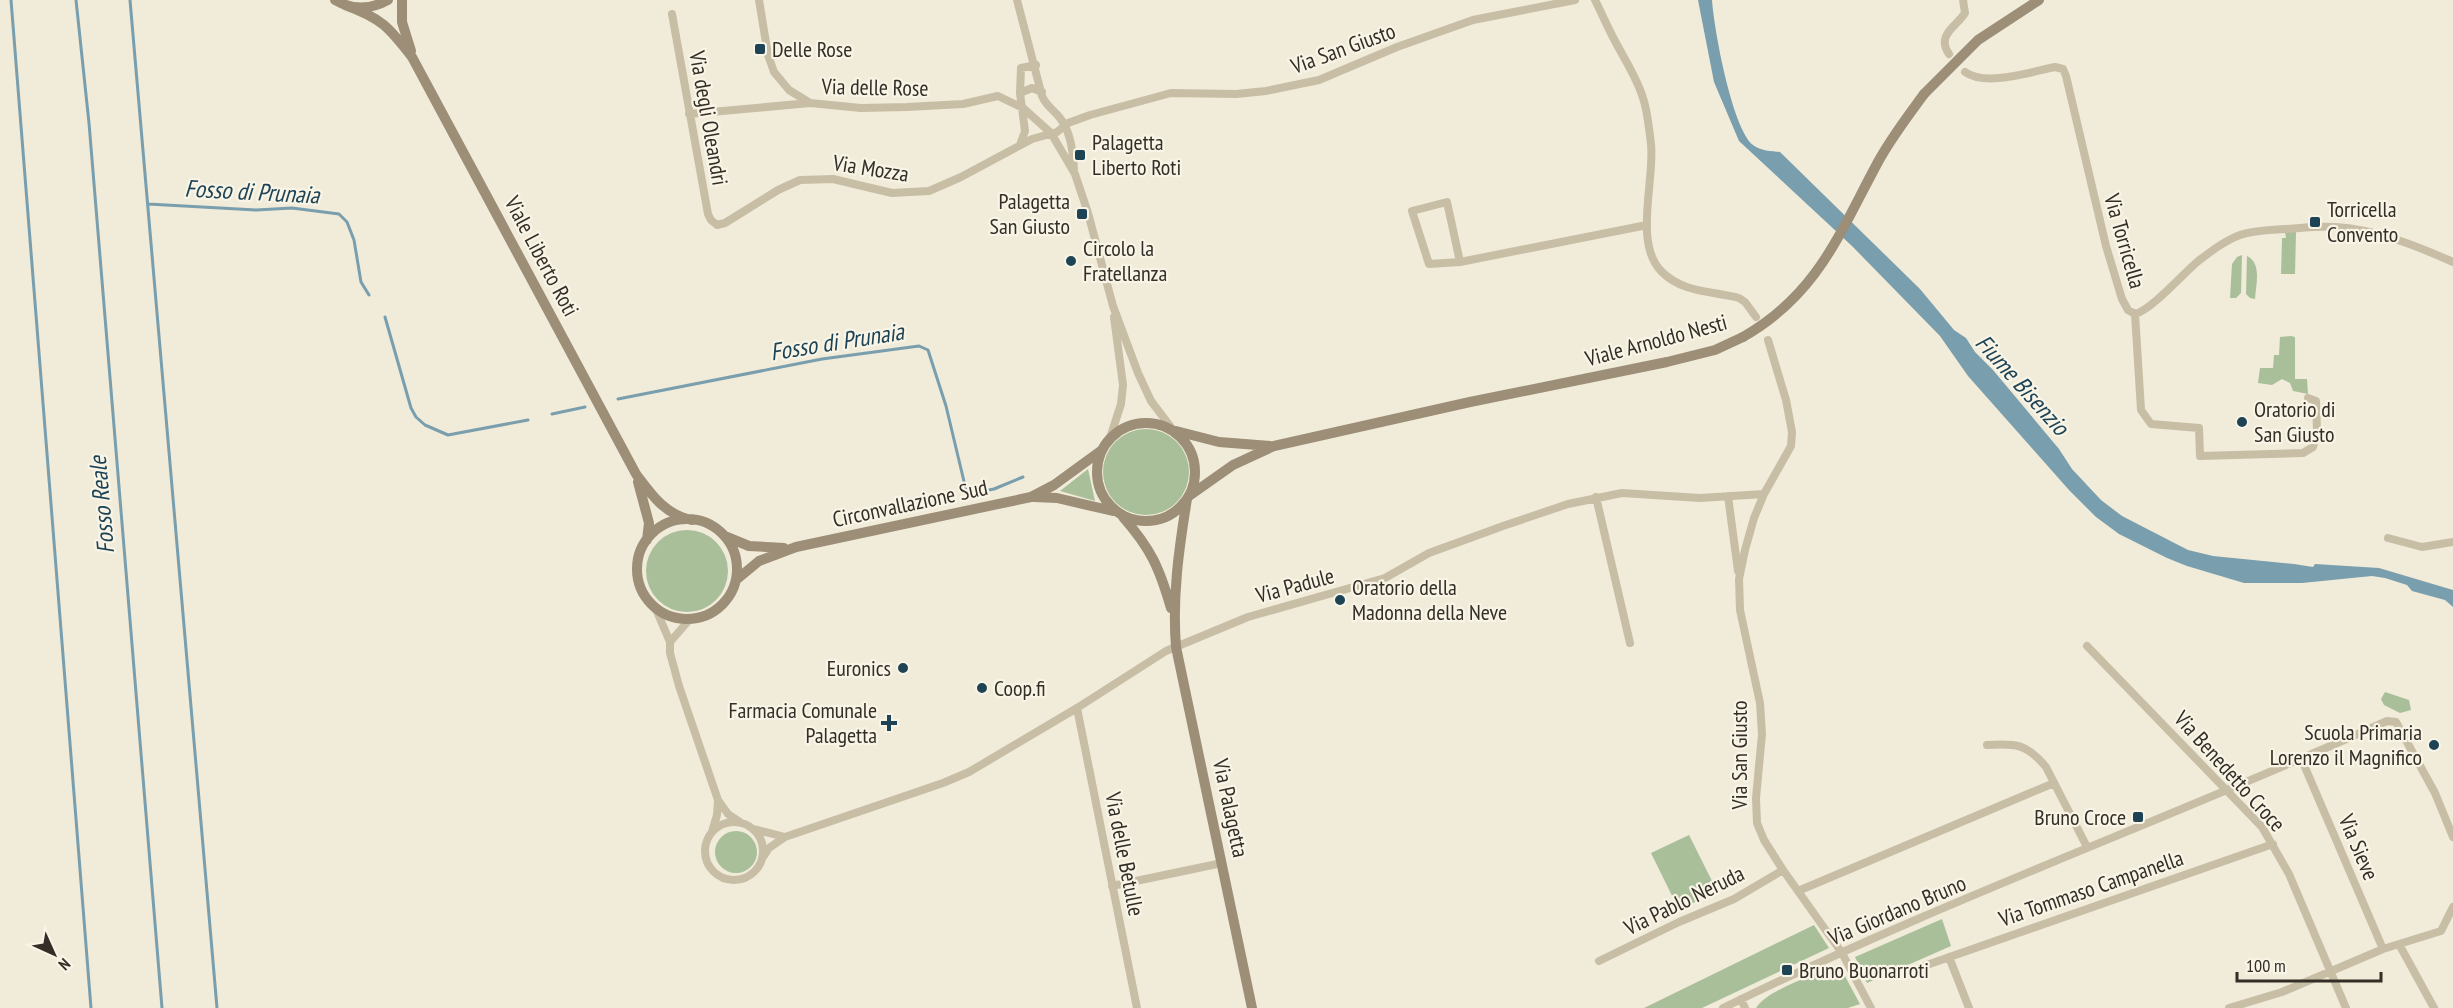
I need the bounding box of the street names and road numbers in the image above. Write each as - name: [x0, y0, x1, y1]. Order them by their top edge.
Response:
- street label: Via San Giusto: [1286, 16, 1399, 80]
- street label: Via degli Oleandri: [683, 48, 735, 187]
- street label: Via delle Rose: [820, 72, 929, 102]
- street label: Via Mozza: [830, 148, 911, 188]
- street label: Via Torricella: [2098, 189, 2152, 292]
- street label: Viale Liberto Roti: [498, 190, 585, 321]
- street label: Viale Arnoldo Nesti: [1581, 308, 1730, 373]
- street label: Circonvallazione Sud: [830, 473, 990, 533]
- street label: Via Padule: [1252, 561, 1337, 609]
- street label: Via San Giusto: [1725, 701, 1753, 810]
- street label: Via Benedetto Croce: [2168, 704, 2292, 837]
- street label: Via Palagetta: [1207, 755, 1255, 860]
- street label: Via delle Betulle: [1099, 789, 1151, 918]
- street label: Via Sieve: [2332, 809, 2385, 884]
- street label: Via Tommaso Campanella: [1994, 843, 2187, 933]
- street label: Via Pablo Neruda: [1618, 859, 1749, 942]
- street label: Via Giordano Bruno: [1823, 868, 1970, 952]

